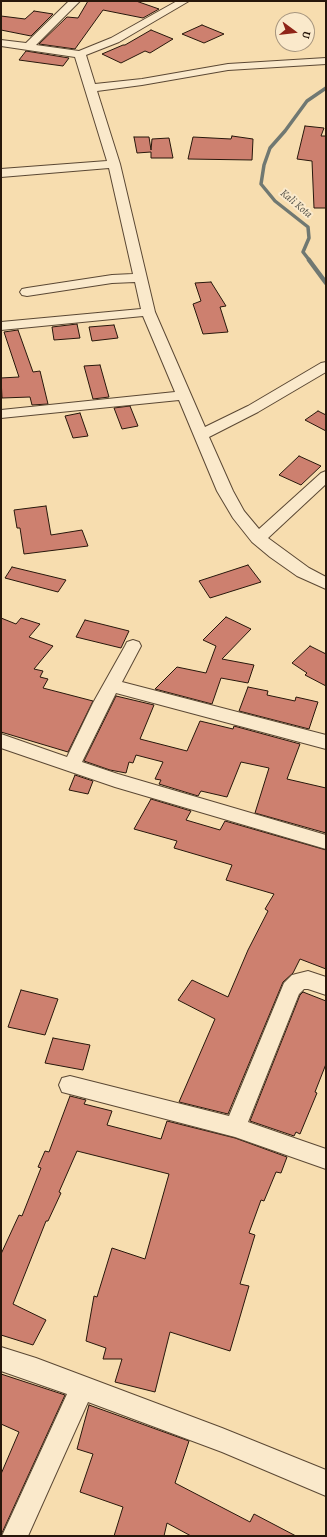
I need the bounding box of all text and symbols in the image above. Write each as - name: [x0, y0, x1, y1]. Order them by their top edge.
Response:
- north arrow: [275, 12, 315, 52]
- text: U: [298, 30, 314, 40]
- water label: Kali Kota: [277, 187, 315, 221]

